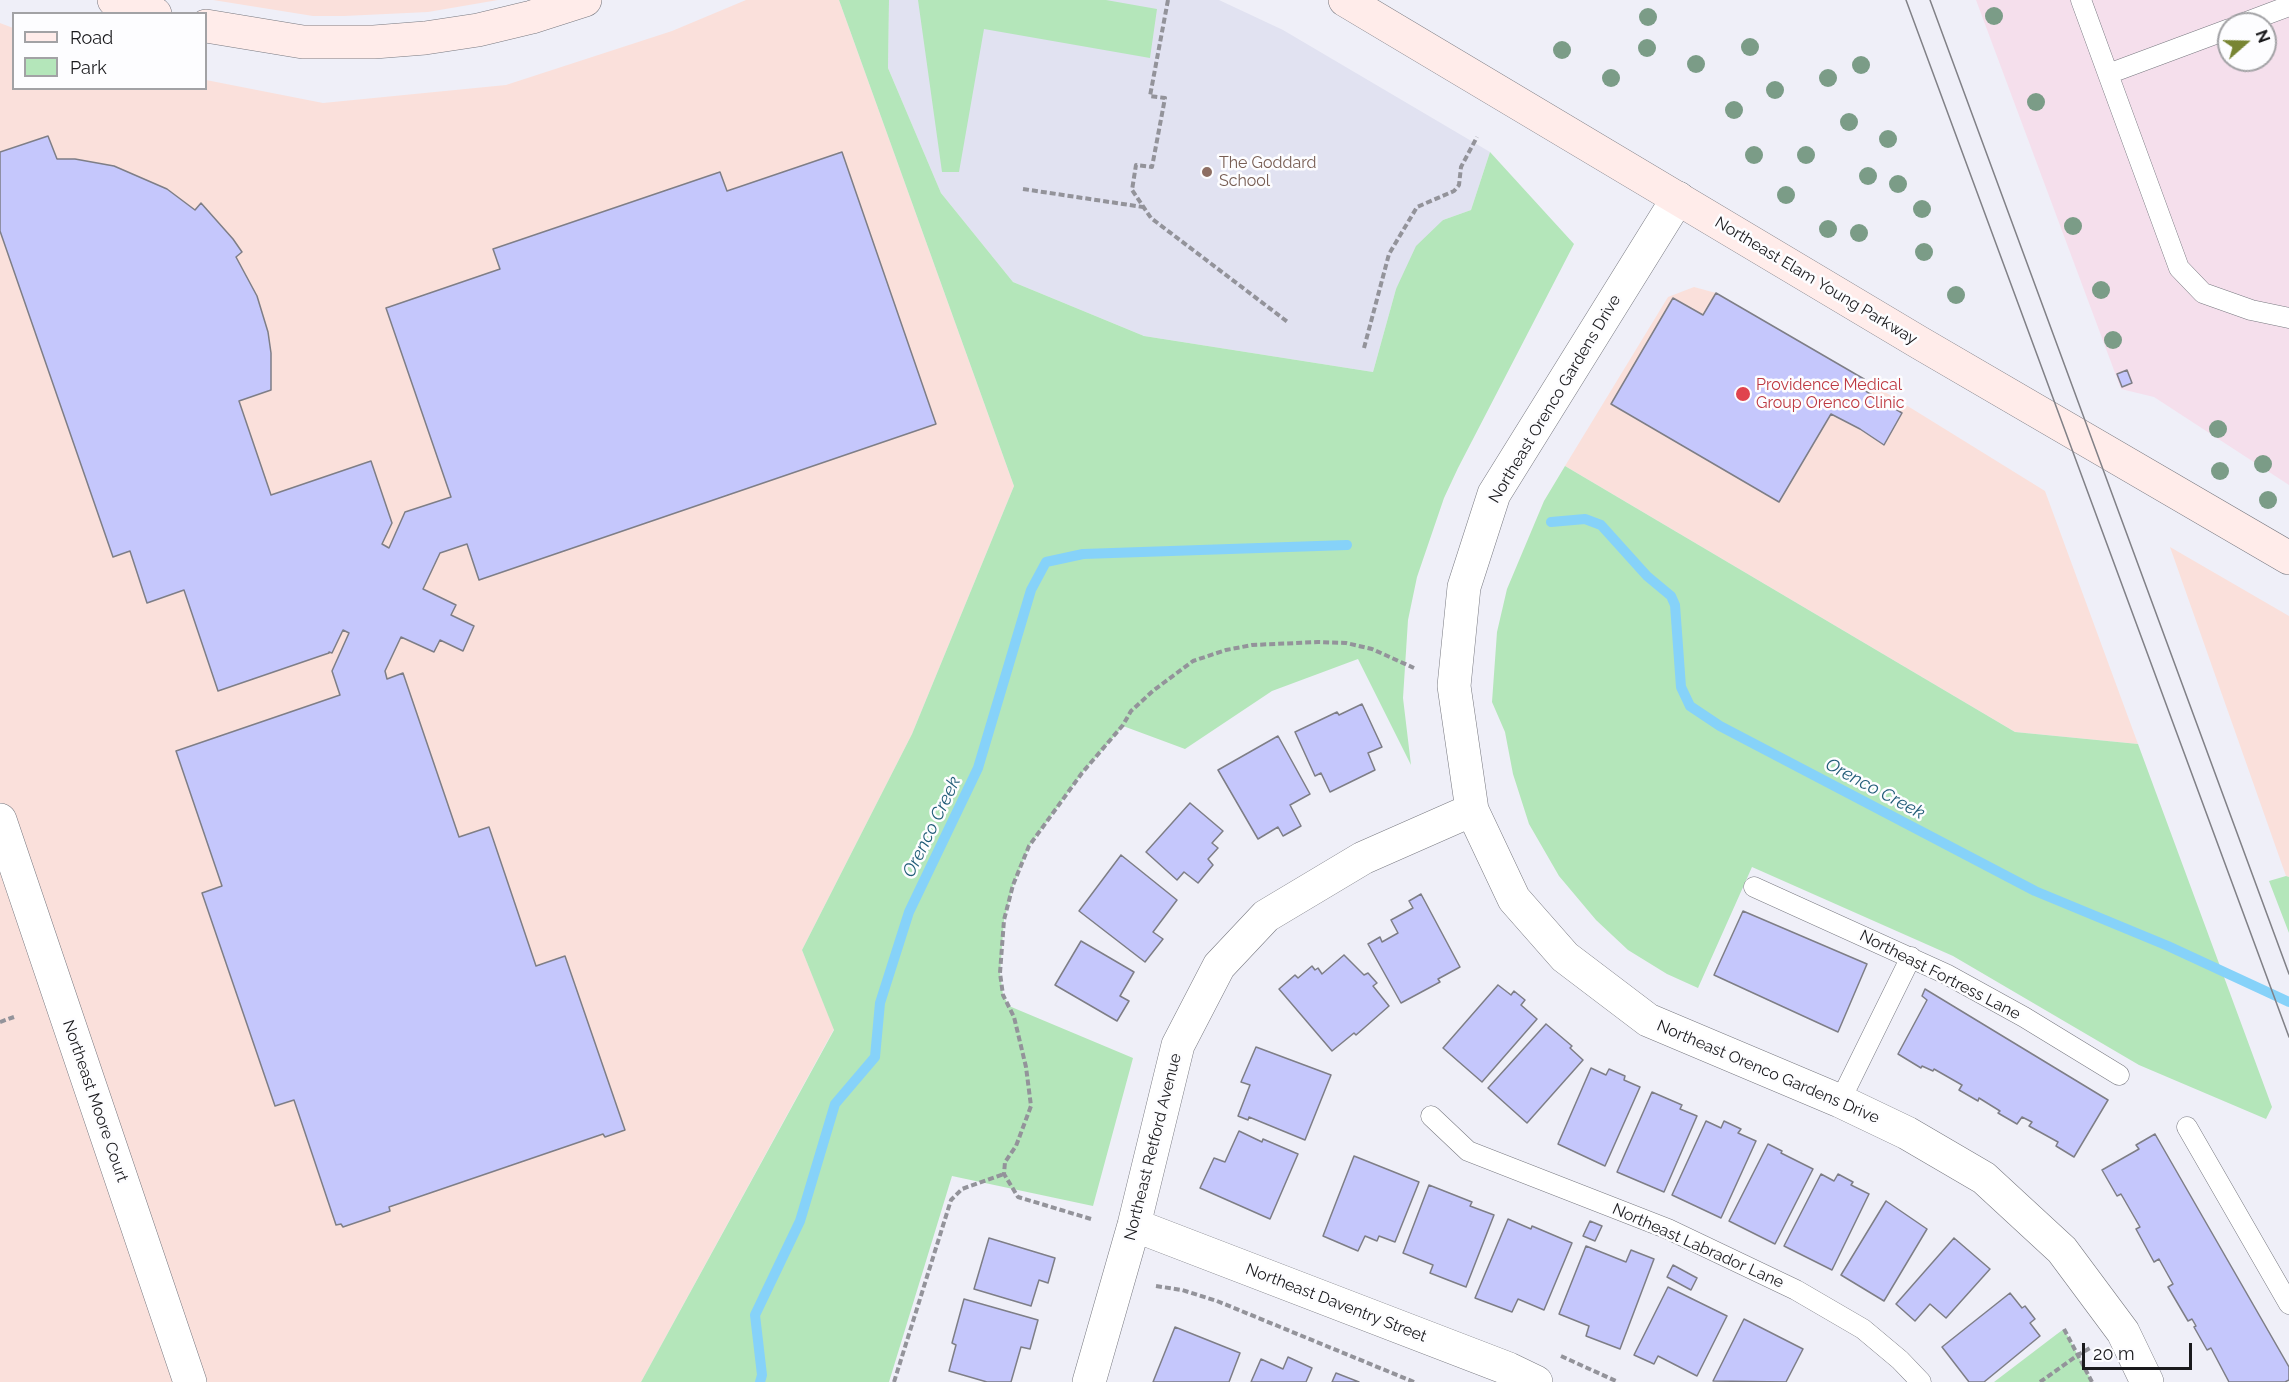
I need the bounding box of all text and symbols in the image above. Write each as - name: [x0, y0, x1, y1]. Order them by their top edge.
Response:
- legend: [12, 12, 207, 90]
- north arrow: [2217, 12, 2277, 72]
- text: Road: [70, 27, 113, 48]
- text: N: [2251, 27, 2274, 45]
- text: Park: [70, 57, 107, 78]
- place label: The Goddard School: [1219, 153, 1317, 191]
- marker: The Goddard School: [1200, 165, 1214, 179]
- street label: Northeast Elam Young Parkway: [1711, 213, 1921, 349]
- street label: Northeast Orenco Gardens Drive: [1485, 291, 1625, 507]
- place label: Providence Medical Group Orenco Clinic: [1756, 375, 1905, 413]
- marker: Providence Medical Group Orenco Clinic: [1734, 385, 1752, 403]
- water label: Orenco Creek: [1822, 754, 1928, 824]
- water label: Orenco Creek: [898, 773, 966, 881]
- street label: Northeast Fortress Lane: [1856, 926, 2024, 1024]
- street label: Northeast Orenco Gardens Drive: [1654, 1016, 1882, 1128]
- street label: Northeast Moore Court: [58, 1017, 132, 1185]
- street label: Northeast Retford Avenue: [1120, 1051, 1186, 1243]
- street label: Northeast Labrador Lane: [1609, 1200, 1787, 1292]
- street label: Northeast Daventry Street: [1243, 1260, 1429, 1346]
- scale bar: [2085, 1331, 2194, 1369]
- text: 20 m: [2093, 1343, 2135, 1364]

